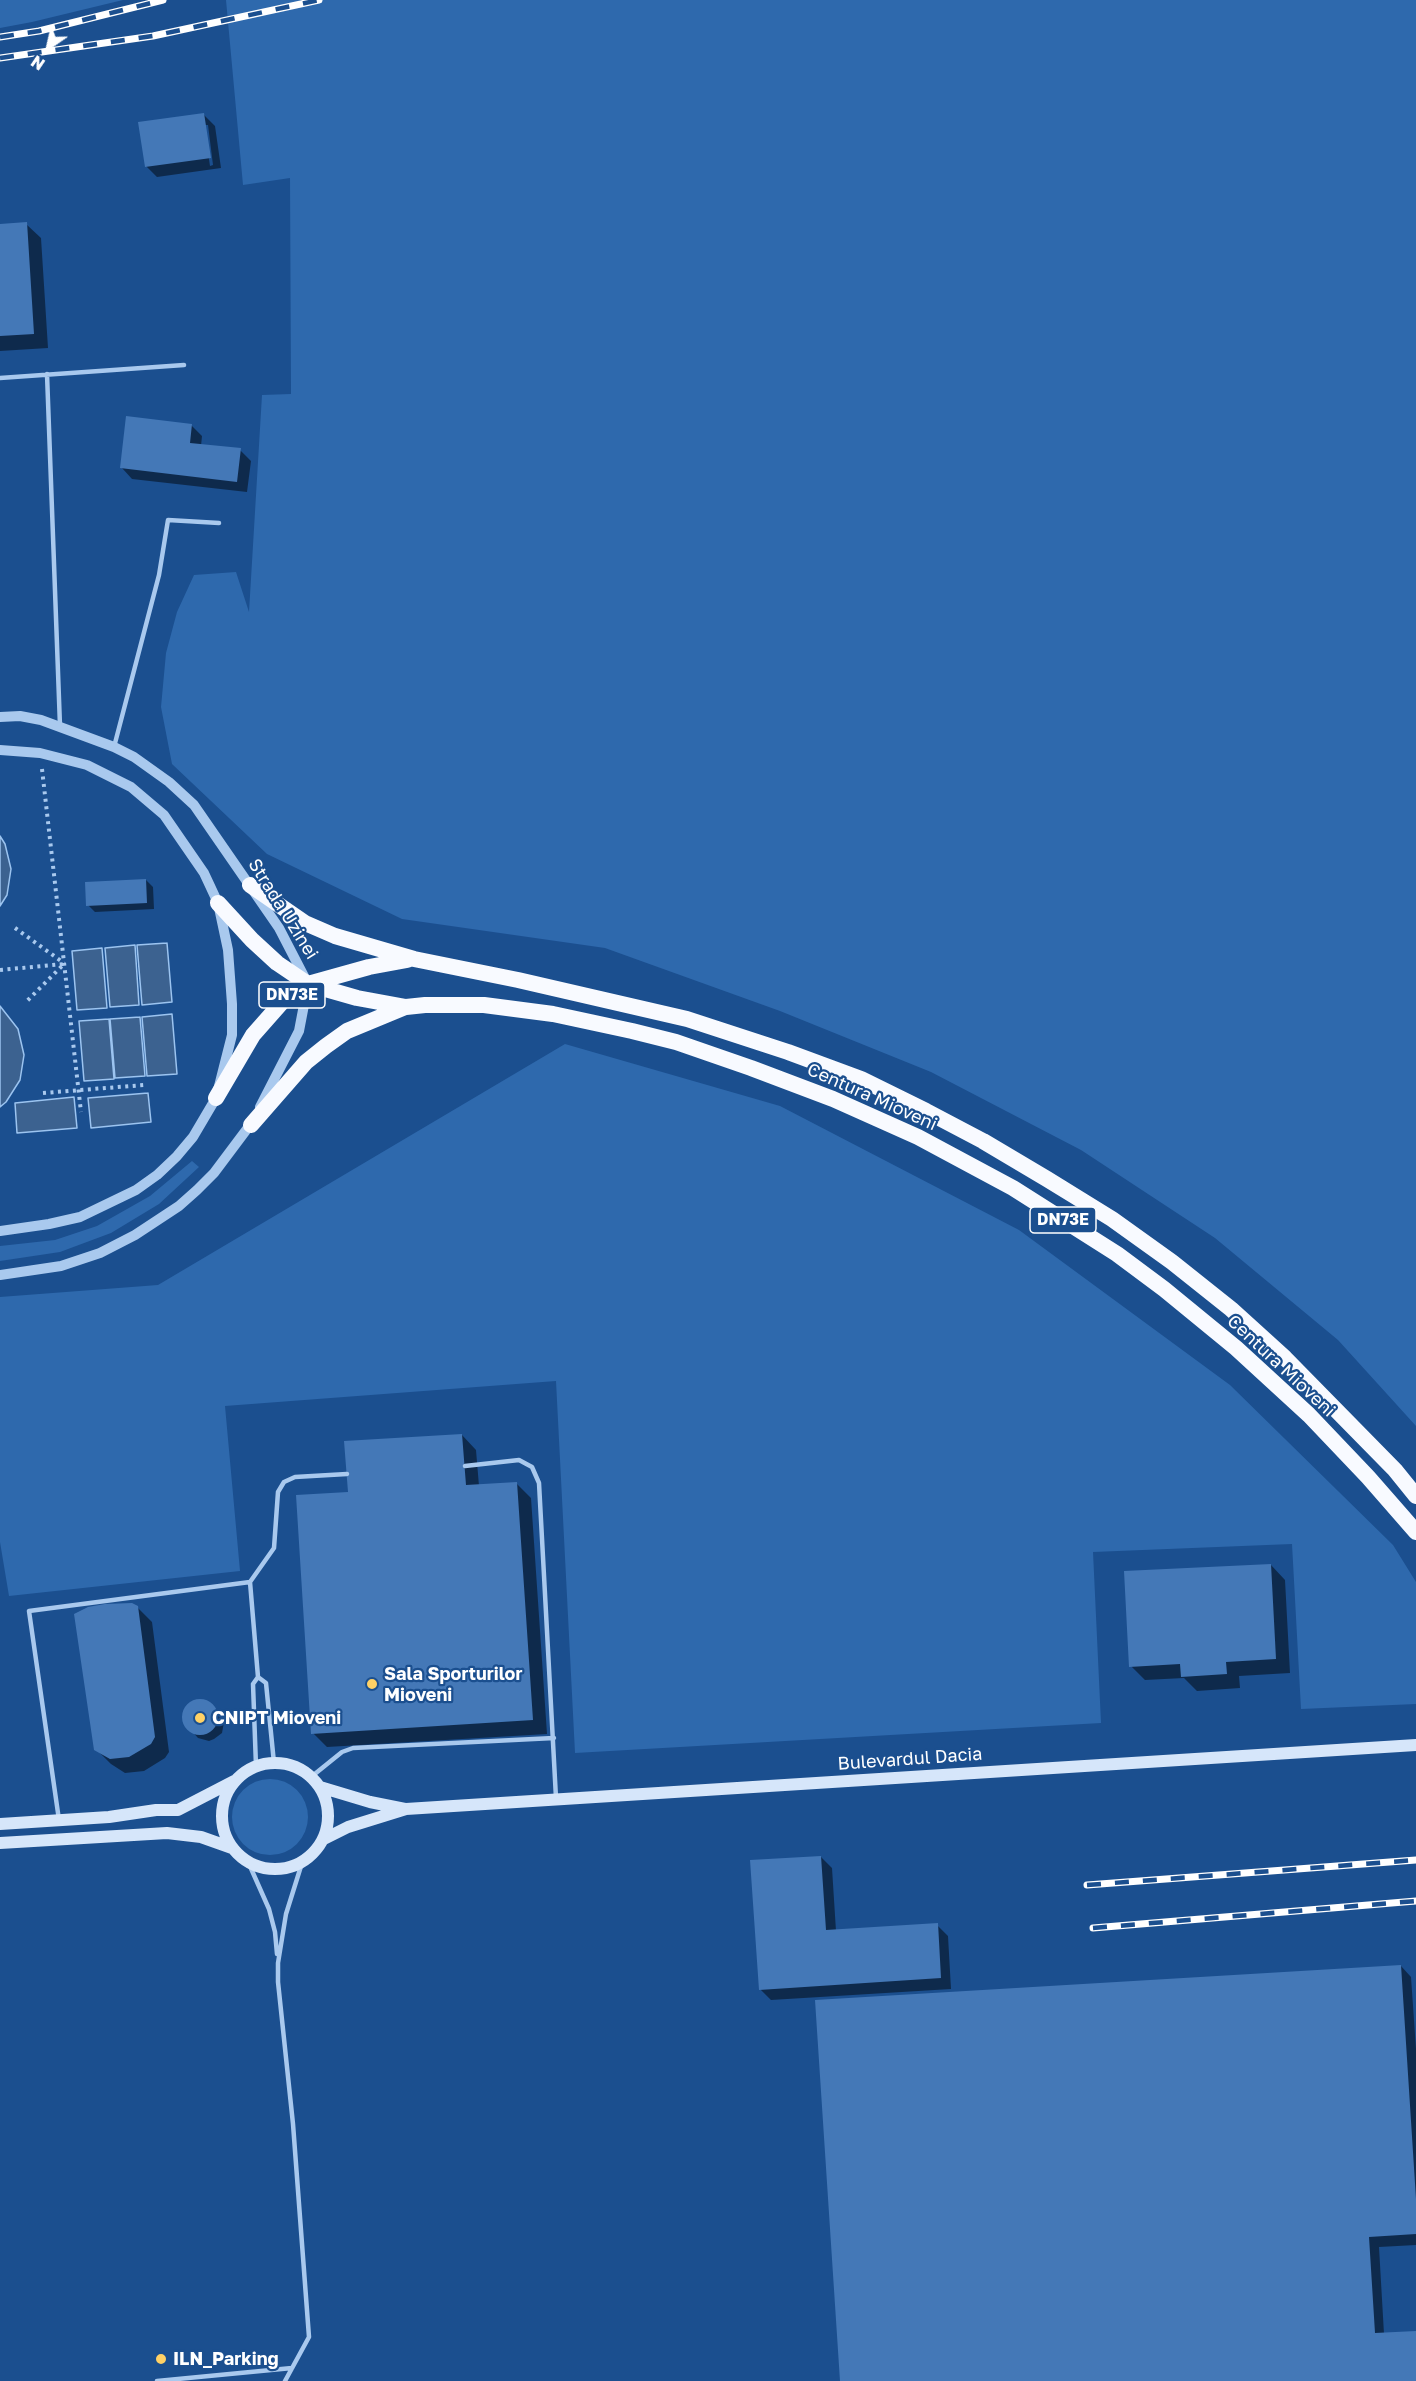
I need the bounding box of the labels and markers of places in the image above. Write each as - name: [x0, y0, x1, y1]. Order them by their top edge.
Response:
- place label: Sala Sporturilor Mioveni: [384, 1663, 522, 1706]
- marker: Sala Sporturilor Mioveni: [365, 1677, 379, 1691]
- place label: CNIPT Mioveni: [212, 1707, 341, 1729]
- marker: CNIPT Mioveni: [193, 1711, 207, 1725]
- place label: ILN_Parking: [173, 2348, 279, 2370]
- marker: ILN_Parking: [154, 2352, 168, 2366]

